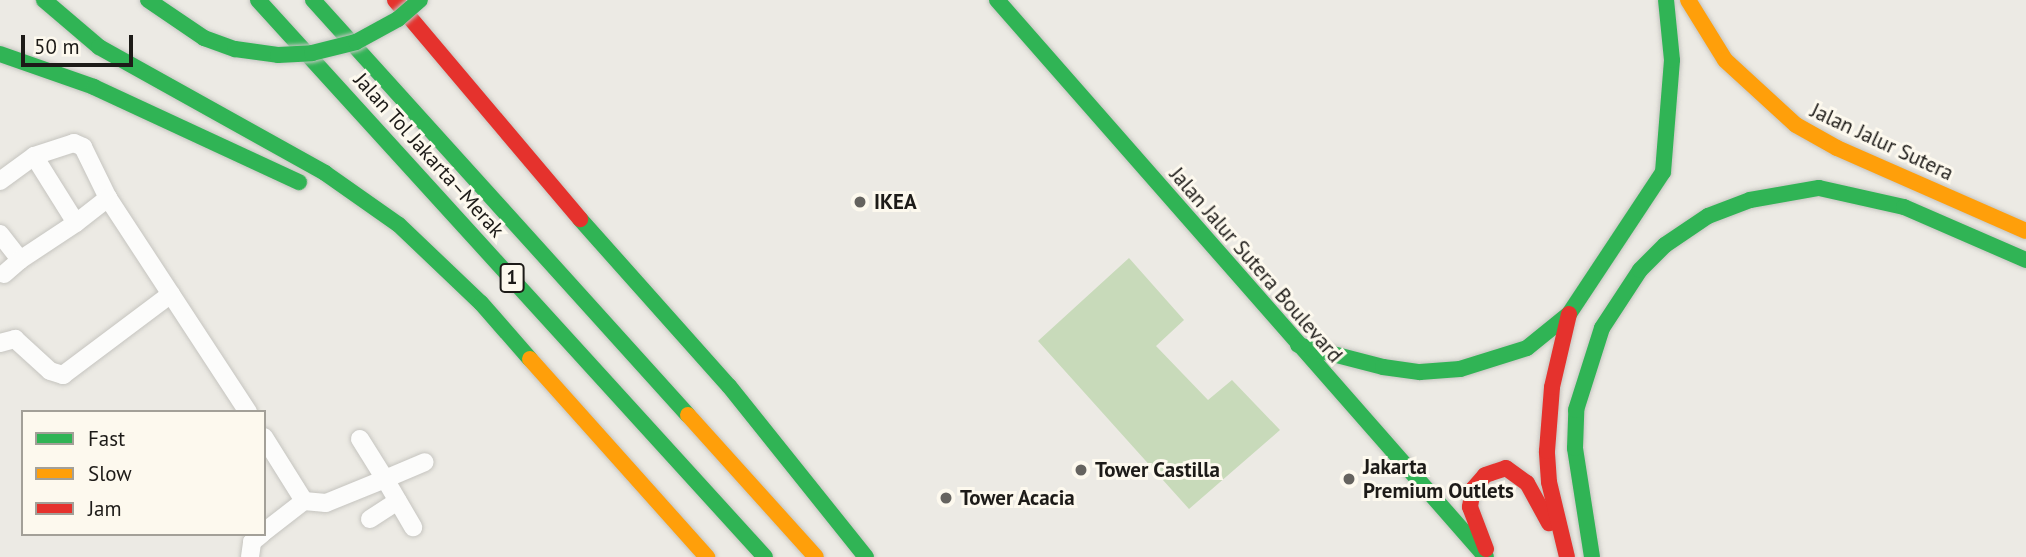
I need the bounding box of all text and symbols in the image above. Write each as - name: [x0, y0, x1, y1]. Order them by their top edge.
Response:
- scale bar: [24, 21, 136, 65]
- text: 50 m: [34, 33, 80, 60]
- street label: Jalan Tol Jakarta–Merak: [348, 67, 510, 243]
- street label: Jalan Jalur Sutera: [1807, 98, 1957, 186]
- street label: Jalan Jalur Sutera Boulevard: [1164, 162, 1348, 368]
- place label: IKEA: [874, 189, 917, 215]
- marker: IKEA: [852, 194, 868, 210]
- road number: 1: [498, 262, 526, 294]
- legend: [21, 410, 266, 536]
- text: Fast: [88, 425, 125, 452]
- place label: Jakarta Premium Outlets: [1363, 454, 1514, 504]
- place label: Tower Castilla: [1095, 457, 1220, 483]
- text: Slow: [88, 460, 132, 487]
- marker: Tower Castilla: [1073, 462, 1089, 478]
- marker: Jakarta Premium Outlets: [1341, 471, 1357, 487]
- place label: Tower Acacia: [960, 485, 1076, 511]
- marker: Tower Acacia: [938, 490, 954, 506]
- text: Jam: [88, 495, 122, 522]

